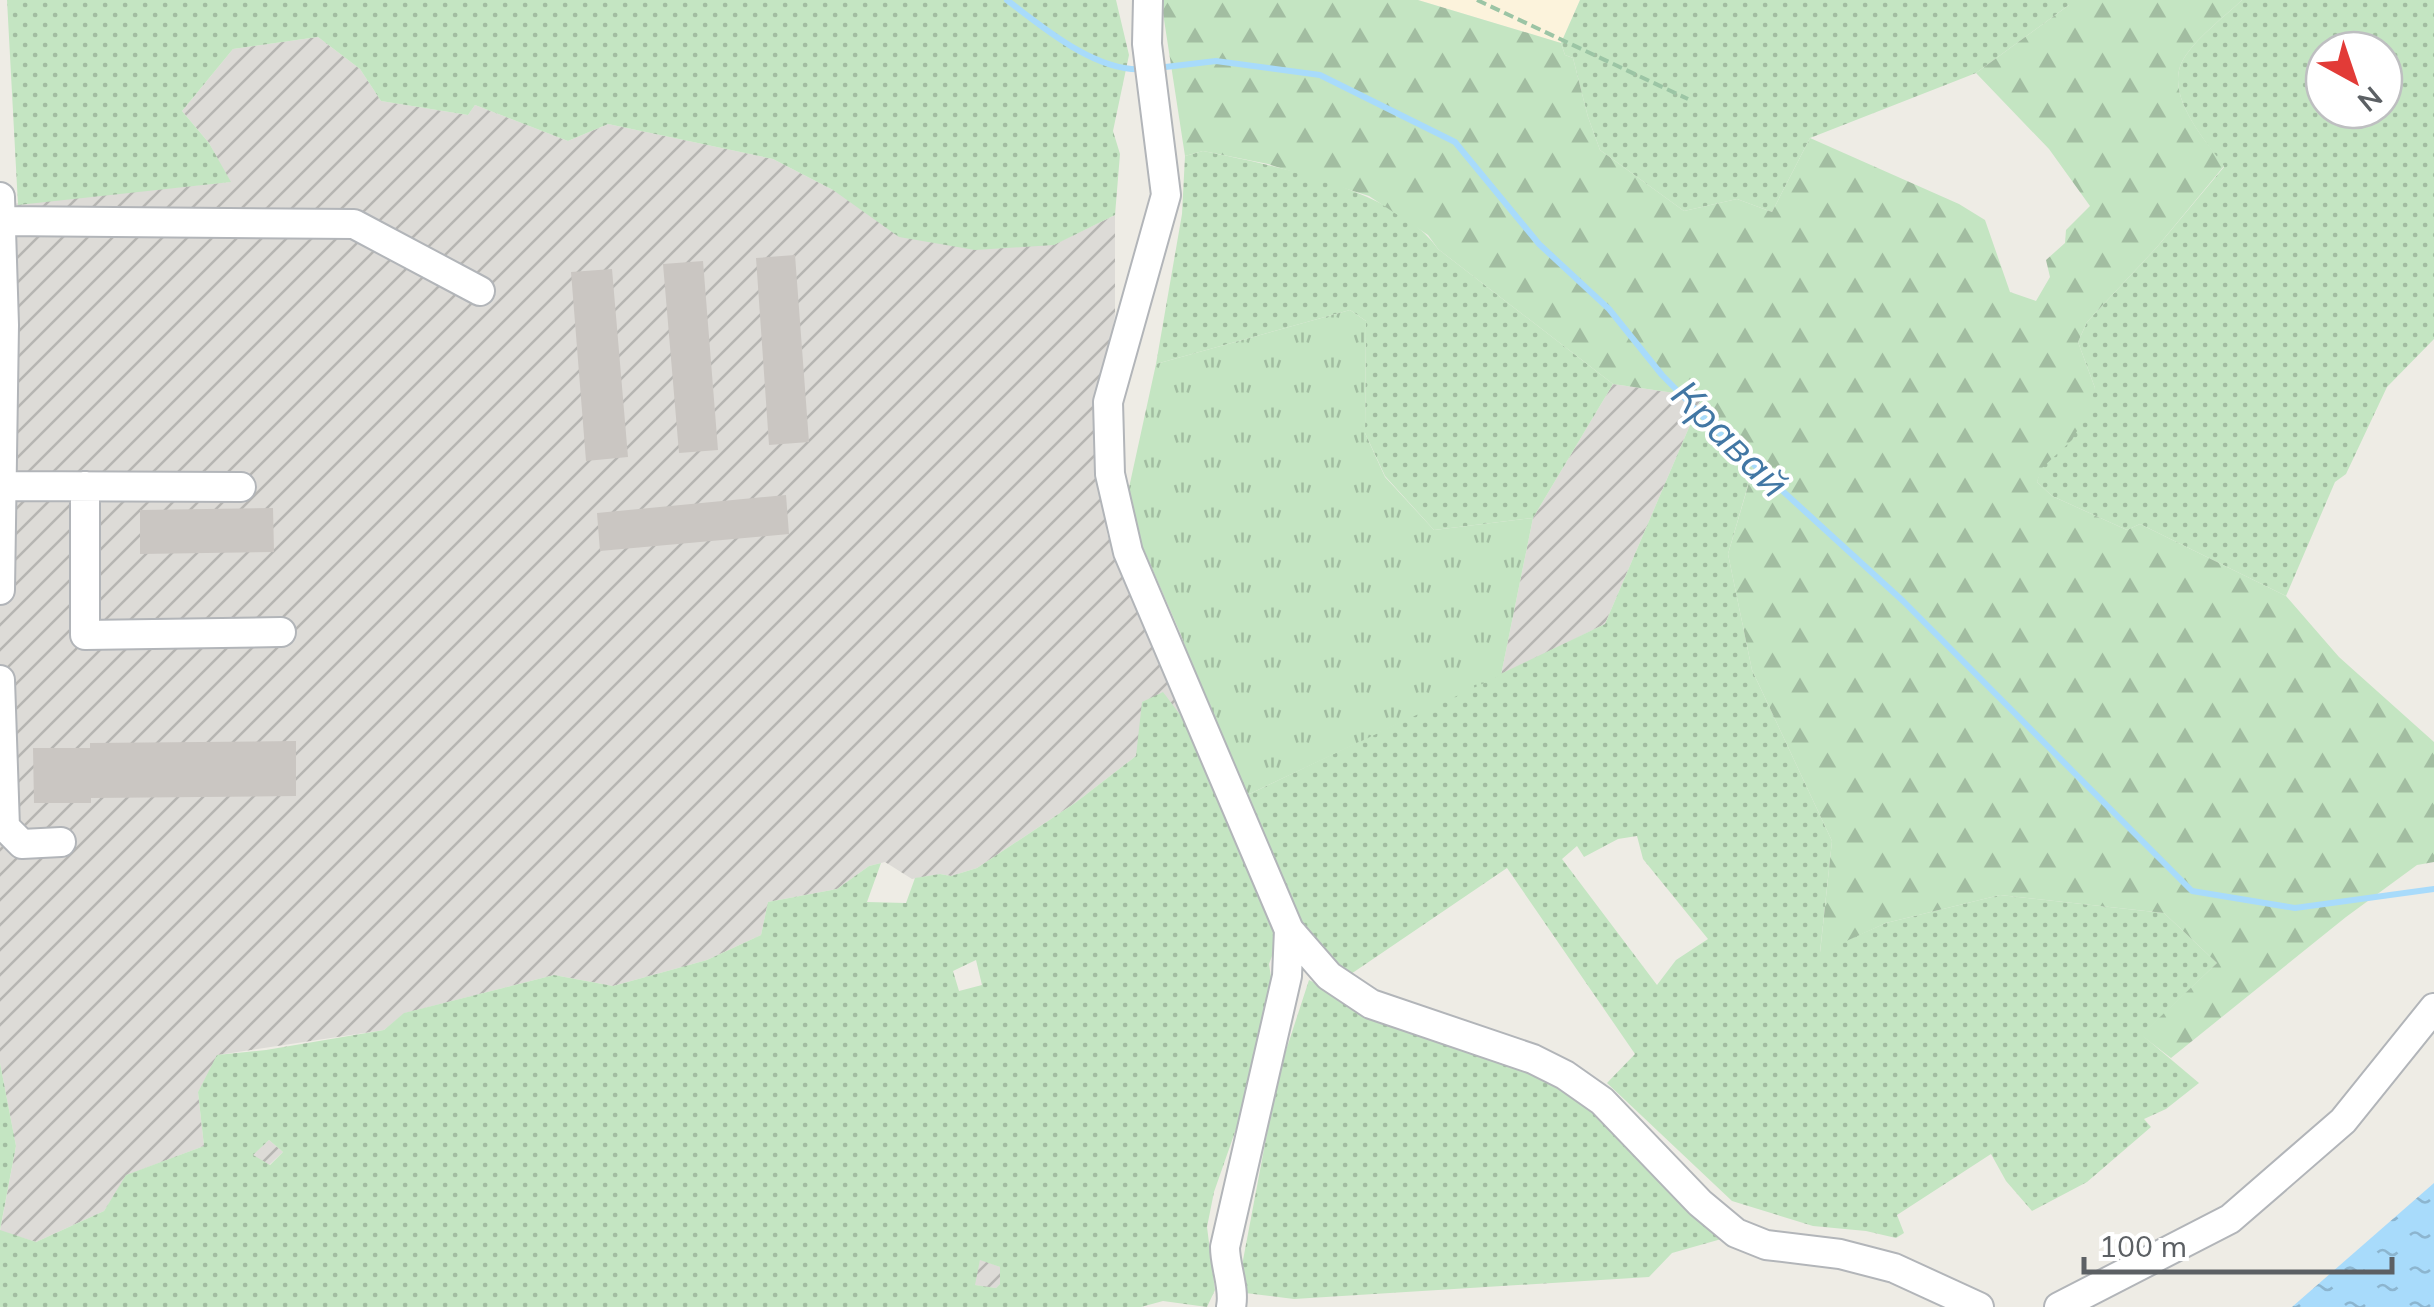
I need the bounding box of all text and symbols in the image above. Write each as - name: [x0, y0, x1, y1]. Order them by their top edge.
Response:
- north arrow: [2304, 30, 2404, 130]
- text: N: [2351, 79, 2390, 120]
- water label: Кравай: [1662, 369, 1800, 507]
- scale bar: [2084, 1212, 2392, 1274]
- text: 100 m: [2099, 1227, 2187, 1265]

